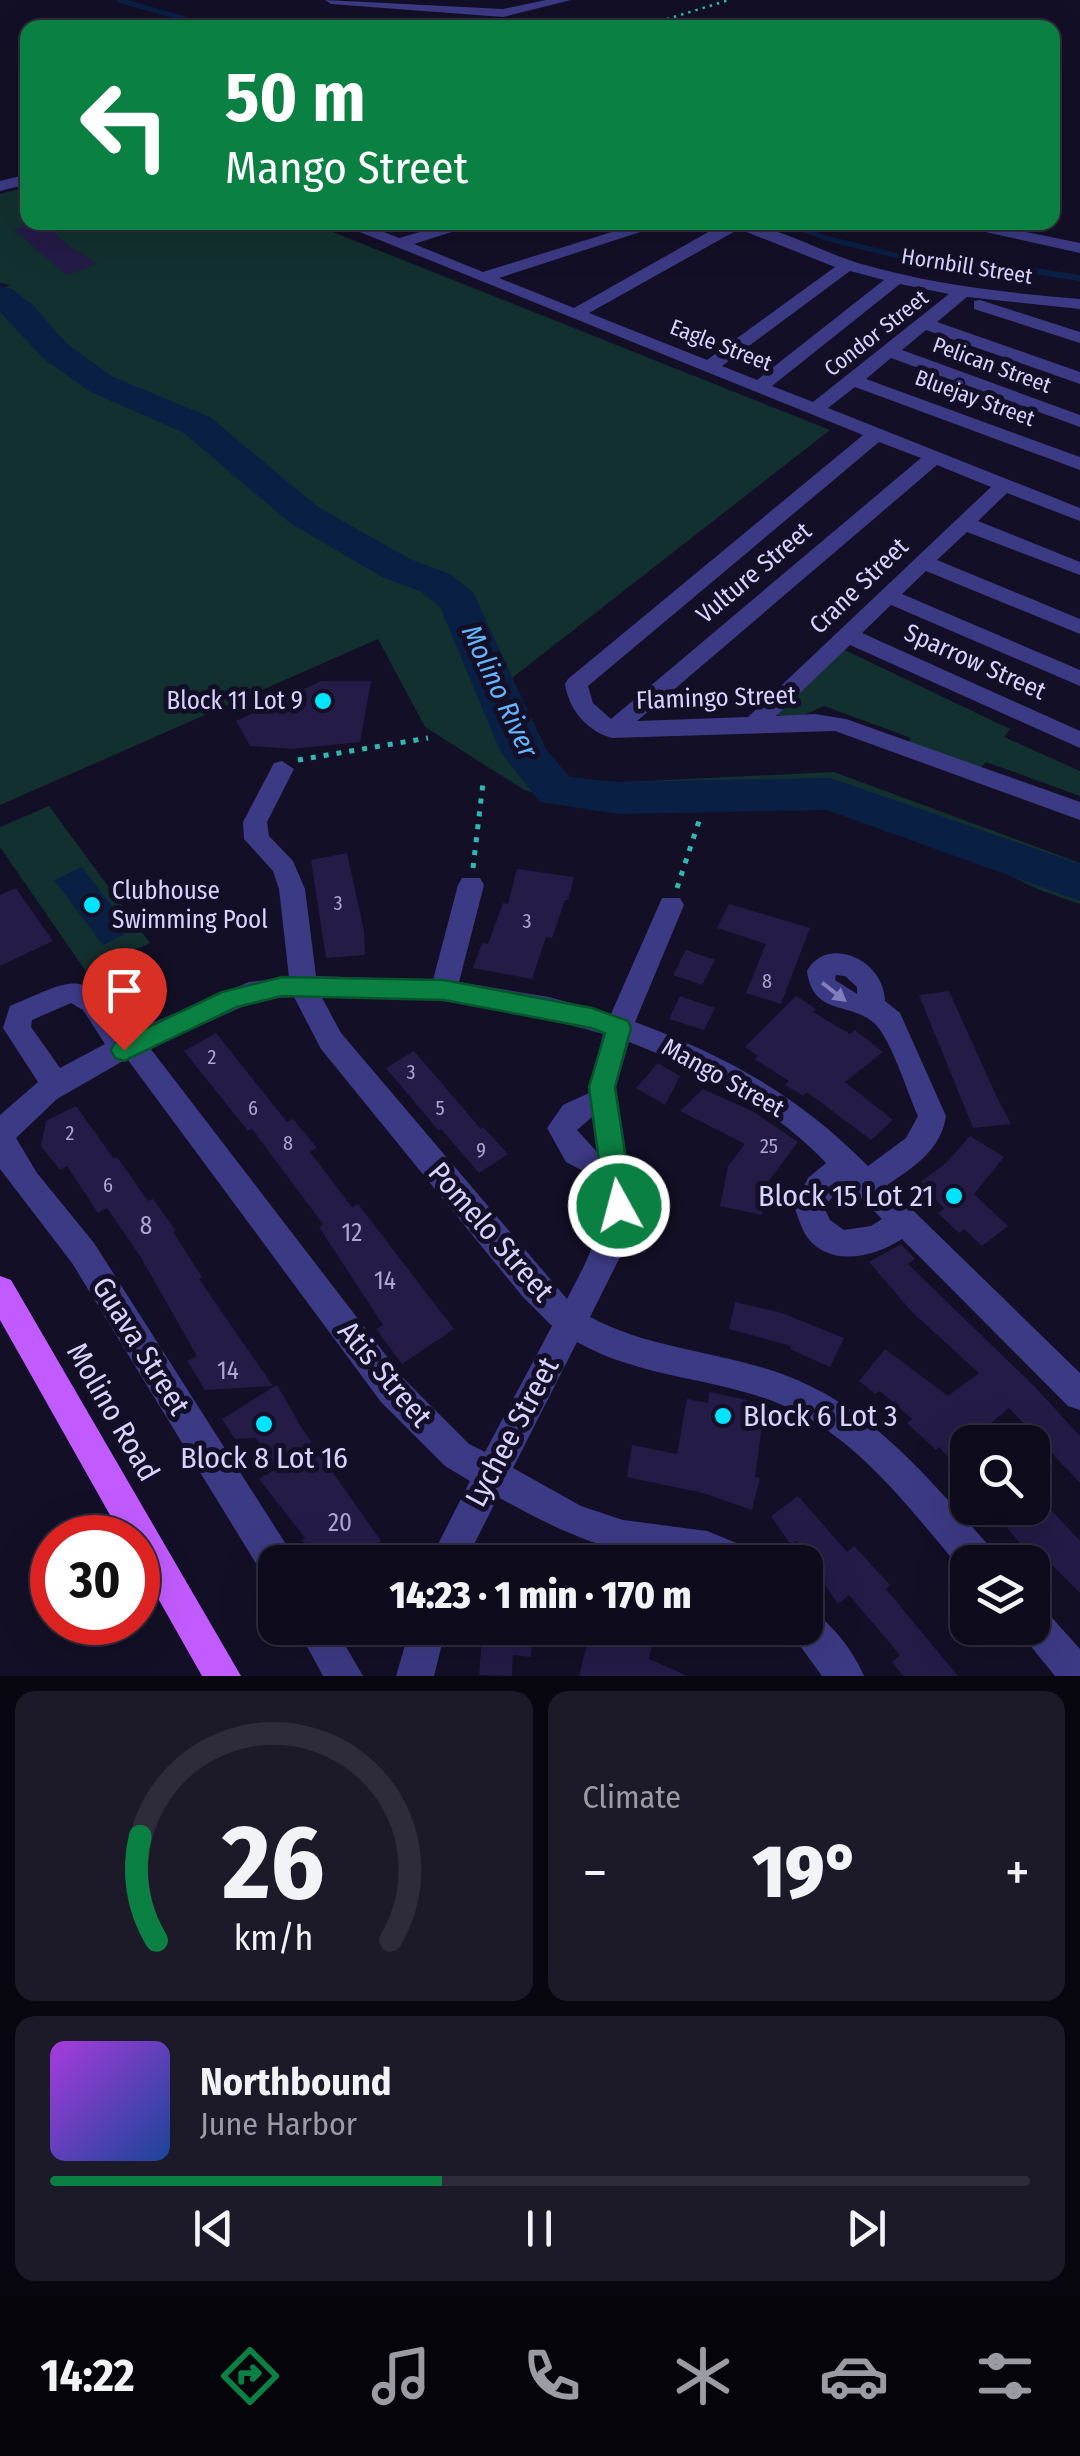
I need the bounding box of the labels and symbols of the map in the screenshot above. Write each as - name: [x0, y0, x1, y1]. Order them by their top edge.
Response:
- street label: Hornbill Street: [900, 242, 1035, 290]
- street label: Condor Street: [819, 284, 934, 382]
- street label: Eagle Street: [666, 313, 776, 377]
- street label: Pelican Street: [929, 331, 1056, 399]
- street label: Bluejay Street: [912, 364, 1039, 432]
- street label: Vulture Street: [690, 516, 818, 630]
- street label: Crane Street: [803, 531, 915, 640]
- street label: Sparrow Street: [900, 618, 1051, 707]
- water label: Molino River: [455, 620, 546, 764]
- street label: Flamingo Street: [636, 680, 797, 716]
- place label: Block 11 Lot 9: [167, 686, 303, 716]
- marker: Block 11 Lot 9: [312, 690, 334, 712]
- place label: Clubhouse Swimming Pool: [112, 876, 268, 935]
- house number: 3: [333, 891, 343, 915]
- marker: Clubhouse Swimming Pool: [81, 894, 103, 916]
- house number: 3: [522, 909, 532, 933]
- pin: [82, 948, 167, 1051]
- house number: 8: [762, 969, 772, 993]
- one-way arrow: [821, 982, 847, 1003]
- street label: Mango Street: [657, 1032, 790, 1124]
- house number: 2: [208, 1045, 217, 1069]
- house number: 3: [406, 1060, 416, 1084]
- house number: 6: [248, 1096, 258, 1120]
- house number: 5: [435, 1096, 445, 1120]
- house number: 2: [66, 1121, 75, 1145]
- house number: 8: [283, 1131, 293, 1155]
- house number: 25: [760, 1134, 778, 1158]
- house number: 9: [476, 1138, 486, 1162]
- position arrow: [567, 1154, 671, 1258]
- street label: Pomelo Street: [421, 1155, 561, 1309]
- house number: 6: [103, 1173, 113, 1197]
- place label: Block 15 Lot 21: [758, 1178, 934, 1214]
- marker: Block 15 Lot 21: [943, 1185, 965, 1207]
- house number: 8: [140, 1211, 152, 1241]
- house number: 12: [342, 1218, 362, 1248]
- house number: 14: [374, 1266, 396, 1296]
- street label: Guava Street: [85, 1270, 198, 1422]
- street label: Atis Street: [330, 1314, 440, 1434]
- street label: Molino Road: [59, 1337, 167, 1487]
- street label: Lychee Street: [458, 1351, 566, 1513]
- house number: 14: [217, 1356, 239, 1386]
- place label: Block 6 Lot 3: [743, 1398, 898, 1434]
- marker: Block 6 Lot 3: [712, 1405, 734, 1427]
- marker: Block 8 Lot 16: [253, 1413, 275, 1435]
- place label: Block 8 Lot 16: [180, 1440, 348, 1476]
- house number: 20: [328, 1508, 352, 1538]
- speed limit sign: 30: [30, 1515, 160, 1645]

